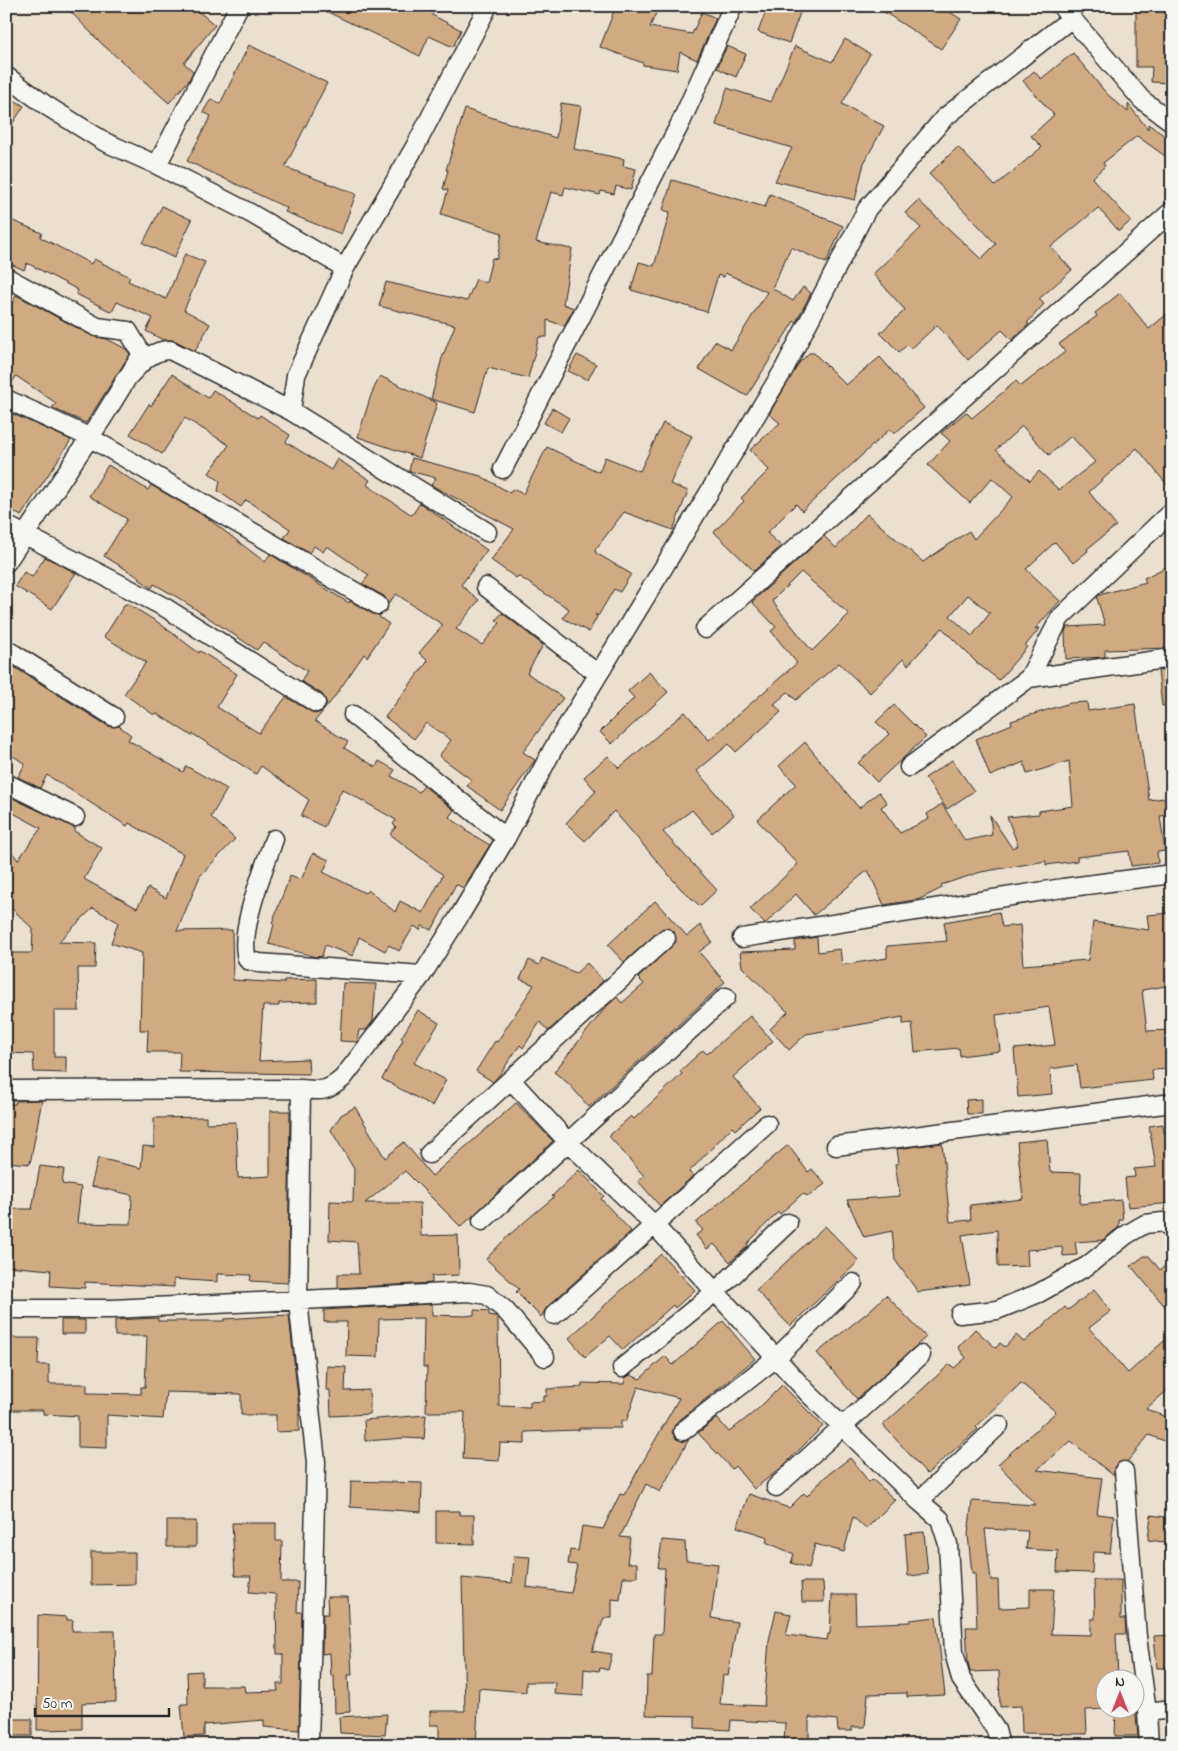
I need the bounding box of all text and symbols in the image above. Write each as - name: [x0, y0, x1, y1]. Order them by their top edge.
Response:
- north arrow: [1096, 1668, 1146, 1718]
- text: N: [1115, 1672, 1125, 1693]
- scale bar: [35, 1686, 169, 1718]
- text: 50 m: [42, 1693, 73, 1715]

